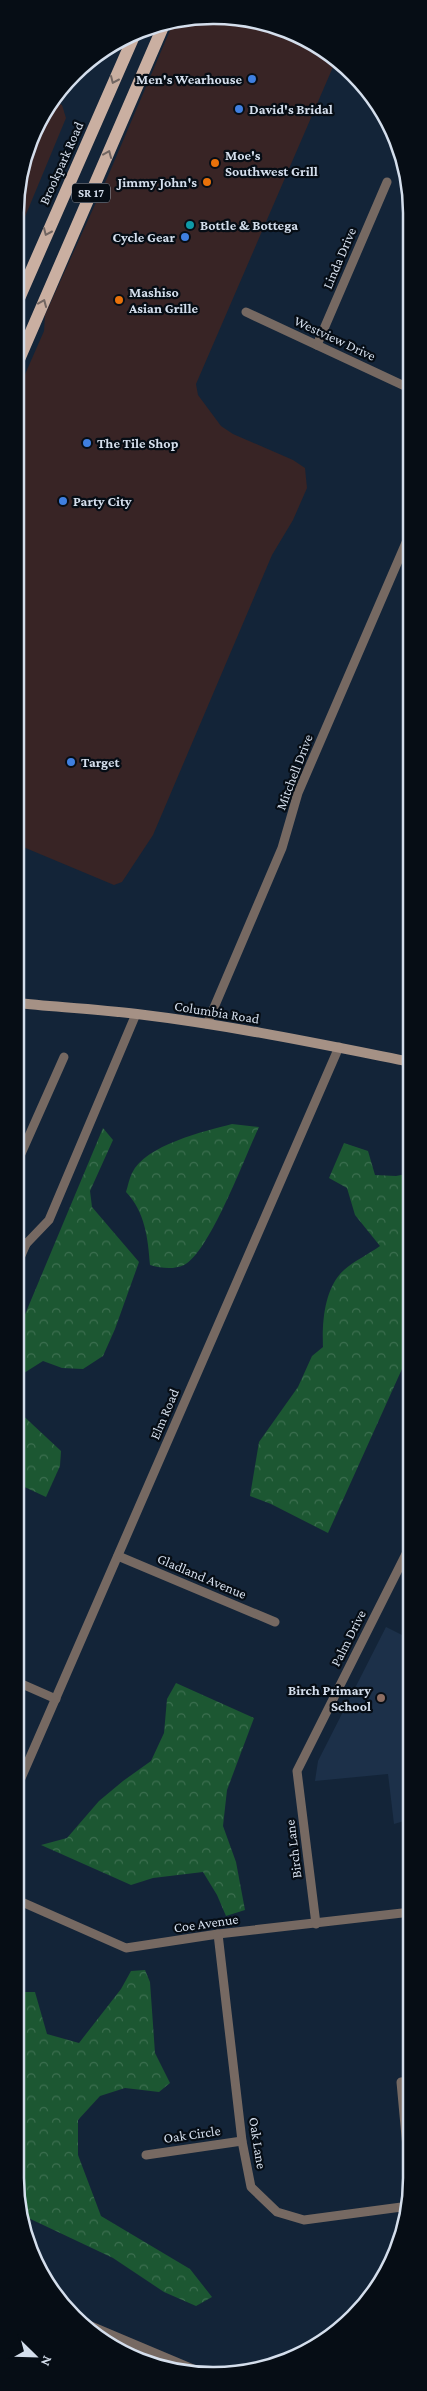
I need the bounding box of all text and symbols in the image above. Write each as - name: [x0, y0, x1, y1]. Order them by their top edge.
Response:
- place label: Men's Wearhouse: [136, 71, 242, 87]
- marker: Men's Wearhouse: [246, 73, 258, 85]
- one-way arrow: [110, 75, 121, 84]
- place label: David's Bridal: [249, 101, 333, 117]
- marker: David's Bridal: [233, 103, 245, 115]
- street label: Brookpark Road: [36, 118, 87, 207]
- place label: Moe's Southwest Grill: [225, 147, 318, 179]
- one-way arrow: [101, 150, 112, 159]
- marker: Moe's Southwest Grill: [209, 157, 221, 169]
- place label: Jimmy John's: [116, 174, 197, 190]
- marker: Jimmy John's: [201, 176, 213, 188]
- road number: SR 17: [72, 184, 110, 202]
- place label: Bottle & Bottega: [200, 217, 298, 233]
- marker: Bottle & Bottega: [184, 219, 196, 231]
- street label: Linda Drive: [319, 225, 359, 291]
- one-way arrow: [43, 227, 54, 236]
- place label: Cycle Gear: [113, 229, 175, 245]
- marker: Cycle Gear: [179, 231, 191, 243]
- place label: Mashiso Asian Grille: [128, 284, 198, 316]
- marker: Mashiso Asian Grille: [113, 294, 125, 306]
- one-way arrow: [36, 299, 47, 308]
- street label: Westview Drive: [292, 312, 378, 364]
- place label: The Tile Shop: [97, 435, 179, 451]
- marker: The Tile Shop: [81, 437, 93, 449]
- place label: Party City: [73, 493, 132, 509]
- marker: Party City: [57, 495, 69, 507]
- street label: Mitchell Drive: [272, 732, 316, 812]
- place label: Target: [81, 754, 121, 770]
- marker: Target: [65, 756, 77, 768]
- street label: Columbia Road: [173, 997, 261, 1027]
- street label: Elm Road: [146, 1386, 182, 1442]
- street label: Gladland Avenue: [155, 1550, 249, 1602]
- street label: Palm Drive: [327, 1607, 369, 1669]
- place label: Birch Primary School: [288, 1682, 371, 1714]
- marker: Birch Primary School: [375, 1692, 387, 1704]
- street label: Birch Lane: [281, 1819, 305, 1879]
- street label: Coe Avenue: [173, 1911, 239, 1935]
- street label: Oak Lane: [246, 2116, 270, 2170]
- street label: Oak Circle: [162, 2122, 222, 2146]
- north arrow: [10, 2331, 60, 2381]
- text: N: [38, 2354, 56, 2369]

